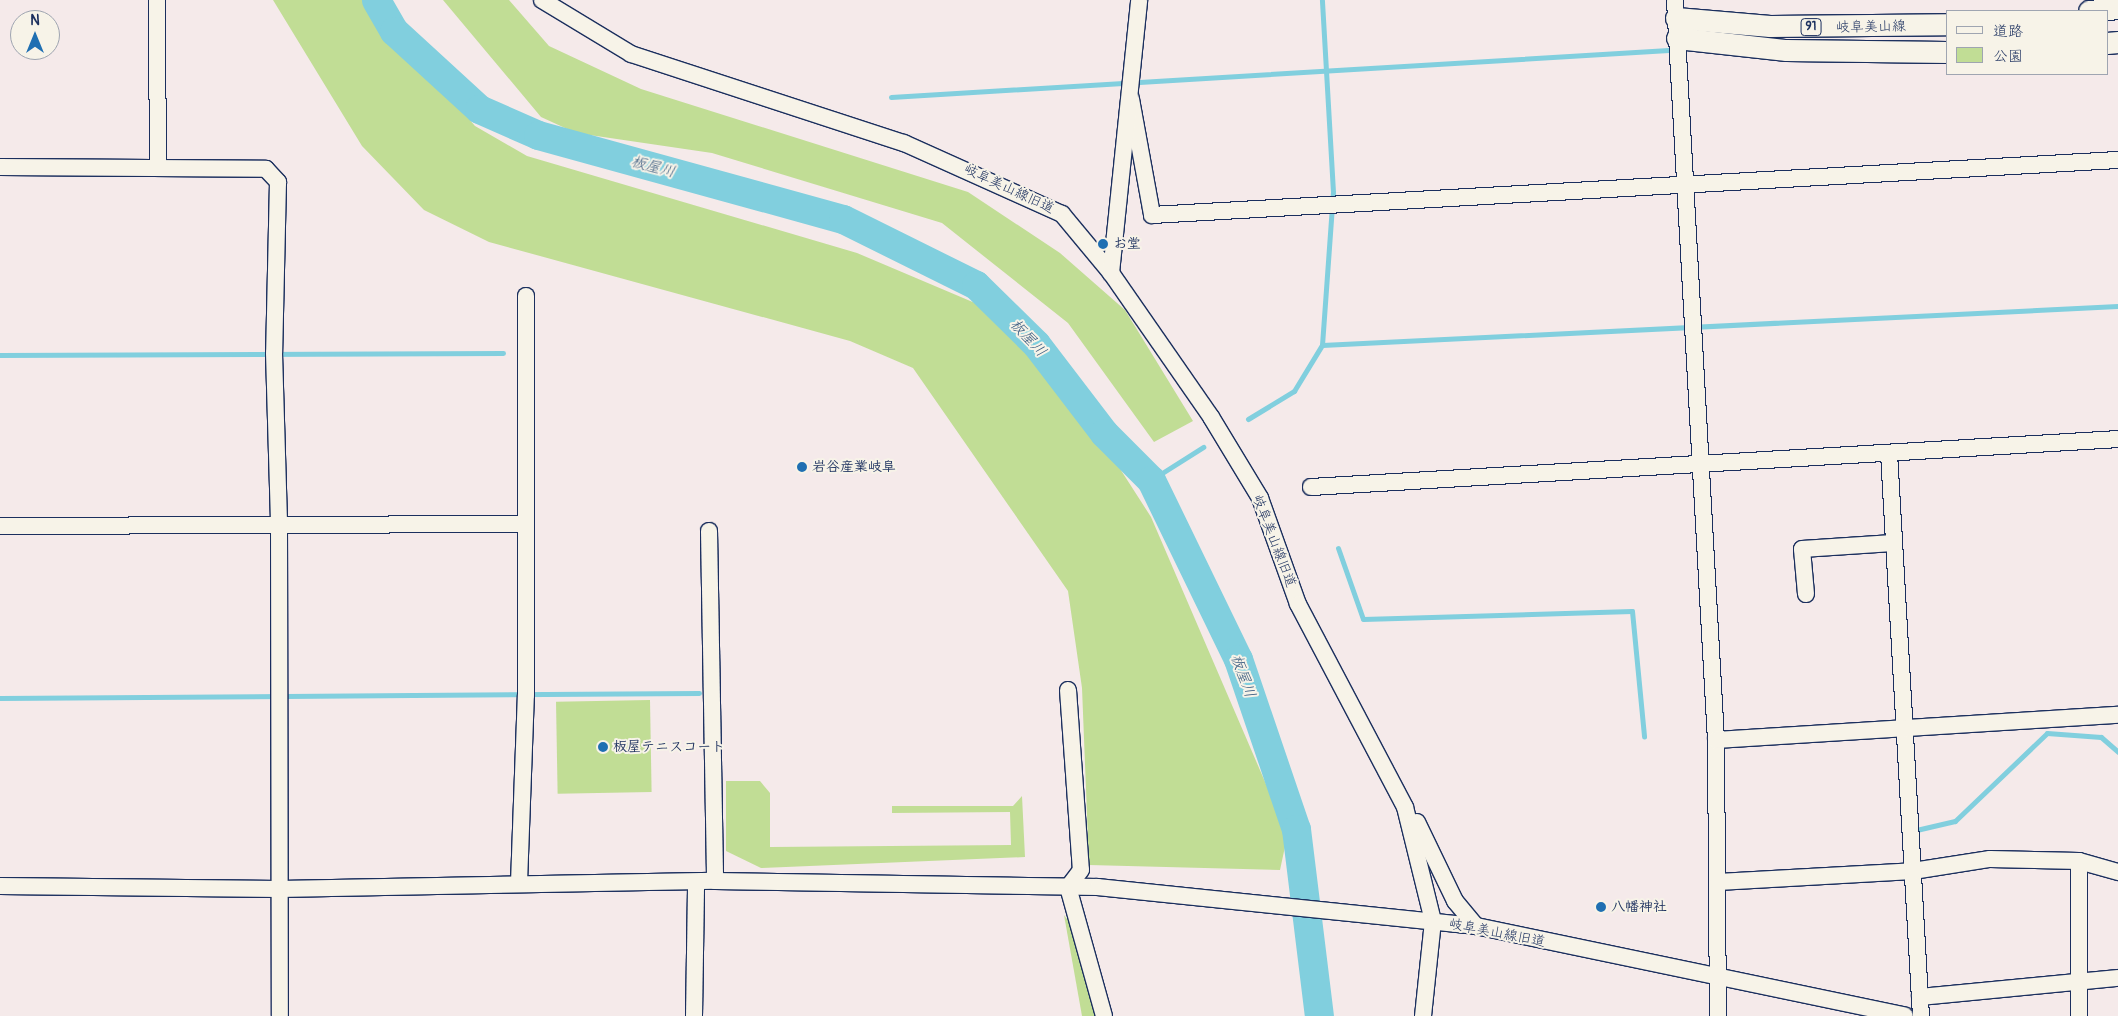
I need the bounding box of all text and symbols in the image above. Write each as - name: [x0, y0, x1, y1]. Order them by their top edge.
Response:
- north arrow: [10, 10, 60, 60]
- legend: [1946, 10, 2108, 75]
- text: N: [30, 12, 40, 29]
- road number: 91: [1800, 18, 1822, 36]
- street label: 岐阜美山線: [1836, 18, 1906, 36]
- text: 道路: [1993, 22, 2023, 41]
- text: 公園: [1993, 47, 2023, 66]
- water label: 板屋川: [629, 152, 677, 182]
- street label: 岐阜美山線旧道: [961, 161, 1057, 217]
- place label: お堂: [1113, 236, 1141, 252]
- marker: お堂: [1097, 238, 1109, 250]
- water label: 板屋川: [1006, 315, 1050, 361]
- place label: 岩谷産業岐阜: [812, 459, 896, 475]
- marker: 岩谷産業岐阜: [796, 461, 808, 473]
- street label: 岐阜美山線旧道: [1249, 492, 1299, 590]
- water label: 板屋川: [1227, 652, 1259, 700]
- place label: 板屋テニスコート: [613, 739, 725, 755]
- marker: 板屋テニスコート: [597, 741, 609, 753]
- place label: 八幡神社: [1611, 899, 1667, 915]
- marker: 八幡神社: [1595, 901, 1607, 913]
- street label: 岐阜美山線旧道: [1447, 915, 1547, 951]

